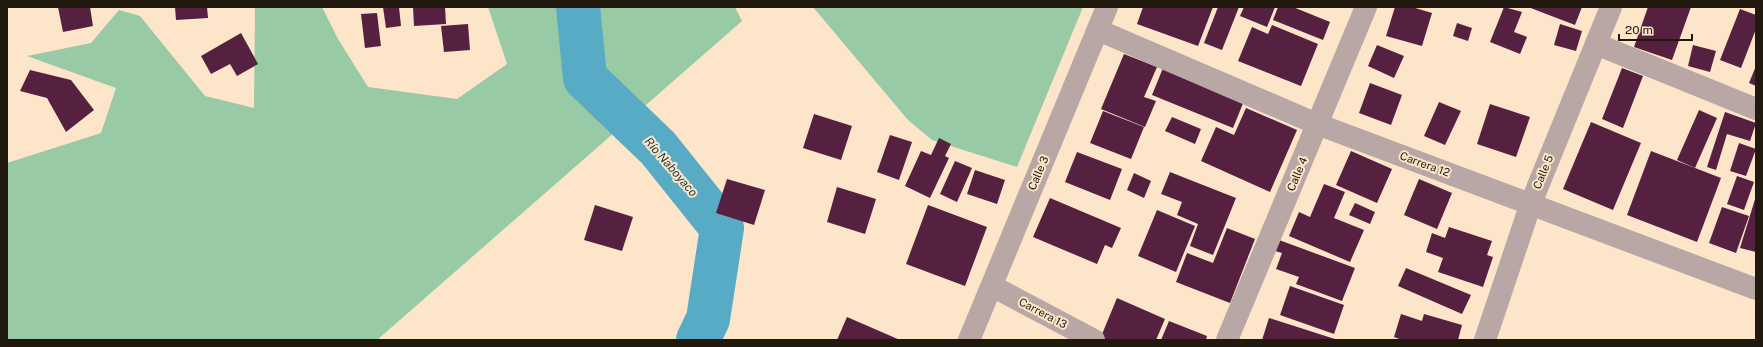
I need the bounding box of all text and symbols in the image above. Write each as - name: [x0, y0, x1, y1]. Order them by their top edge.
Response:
- scale bar: [1619, 16, 1692, 42]
- text: 20 m: [1625, 23, 1653, 37]
- water label: Río Naboyaco: [642, 135, 701, 200]
- street label: Carrera 12: [1398, 149, 1452, 179]
- street label: Calle 5: [1531, 153, 1555, 191]
- street label: Calle 3: [1026, 154, 1050, 192]
- street label: Calle 4: [1285, 155, 1310, 193]
- street label: Carrera 13: [1017, 295, 1069, 331]

